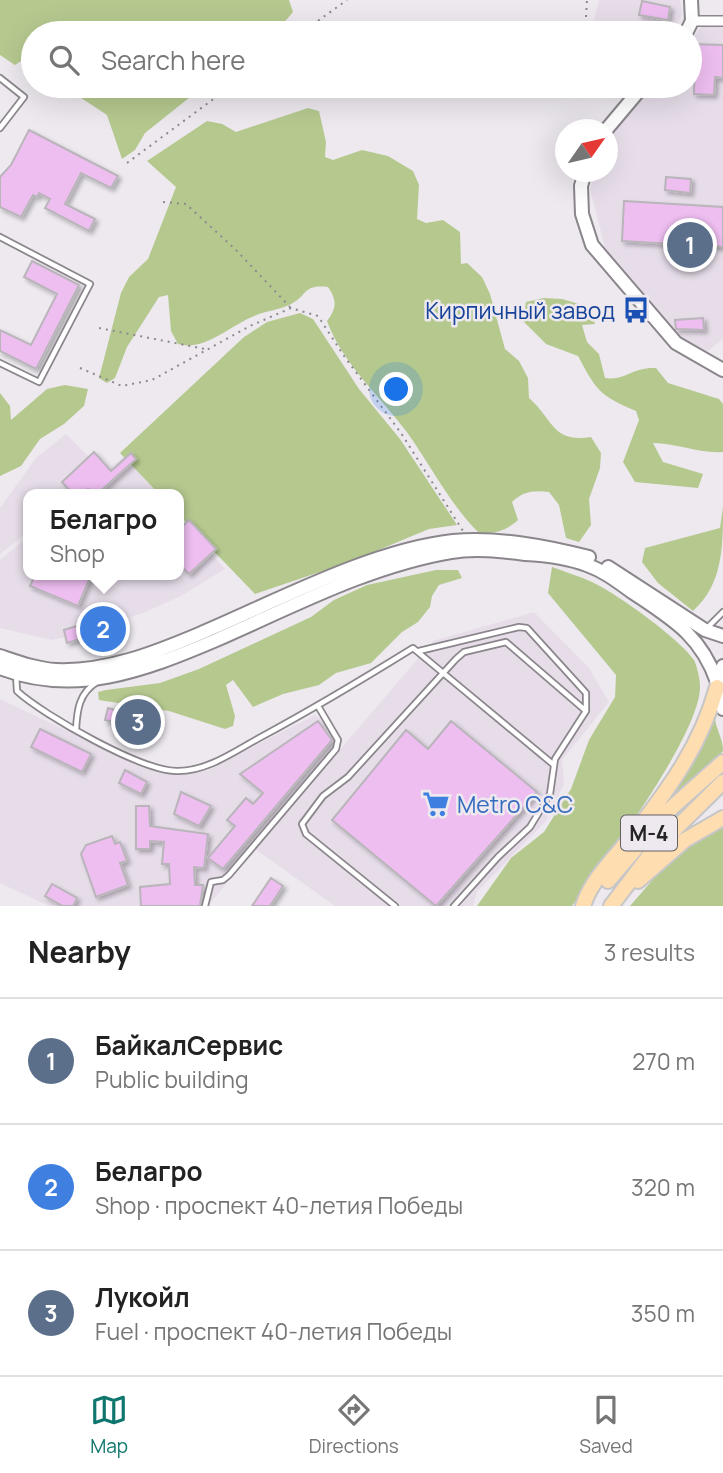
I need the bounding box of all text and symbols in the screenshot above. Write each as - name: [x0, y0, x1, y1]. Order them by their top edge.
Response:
- search box: [21, 21, 702, 98]
- icon: search: [45, 41, 83, 79]
- text: Search here: [101, 42, 246, 78]
- north arrow: [555, 119, 618, 182]
- pin: 1: [667, 219, 713, 271]
- place label: Кирпичный завод: [425, 294, 615, 326]
- bus stop icon: Кирпичный завод: [621, 295, 651, 325]
- your location: [379, 372, 413, 406]
- popup: [23, 489, 184, 580]
- text: Белагро: [50, 501, 157, 537]
- text: Shop: [50, 537, 105, 569]
- pin: 2: [80, 603, 126, 655]
- pin: 3: [115, 696, 161, 748]
- place label: Metro C&C: [457, 788, 573, 820]
- supermarket icon: Metro C&C: [421, 789, 451, 819]
- road number: М-4: [621, 816, 677, 850]
- text: Nearby: [28, 931, 131, 972]
- text: 3 results: [604, 936, 695, 968]
- text: БайкалСервис: [95, 1027, 283, 1063]
- text: 1: [46, 1045, 56, 1077]
- text: 270 m: [632, 1045, 695, 1077]
- text: Public building: [95, 1063, 249, 1095]
- text: Белагро: [95, 1153, 203, 1189]
- text: 2: [44, 1171, 58, 1203]
- text: 320 m: [631, 1171, 695, 1203]
- text: Shop · проспект 40-летия Победы: [95, 1189, 463, 1221]
- text: Лукойл: [95, 1279, 190, 1315]
- text: 3: [44, 1297, 58, 1329]
- text: 350 m: [631, 1297, 695, 1329]
- text: Fuel · проспект 40-летия Победы: [95, 1315, 452, 1347]
- tab: Map: [90, 1391, 128, 1459]
- tab: Directions: [309, 1391, 399, 1459]
- tab: Saved: [579, 1391, 633, 1459]

